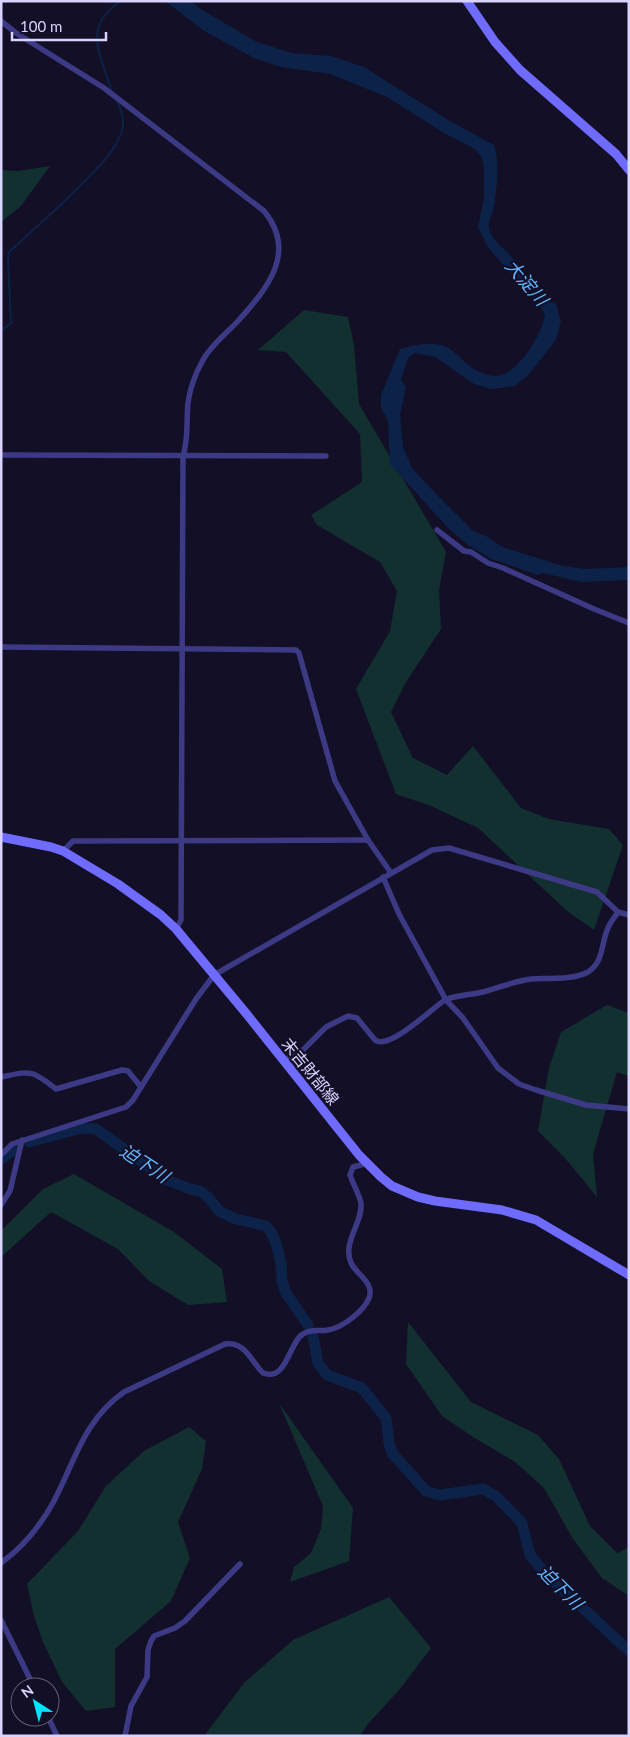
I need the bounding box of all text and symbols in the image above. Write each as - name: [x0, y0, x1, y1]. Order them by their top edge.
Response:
- scale bar: [12, 10, 106, 42]
- text: 100 m: [20, 17, 62, 35]
- water label: 大淀川: [501, 254, 554, 311]
- street label: 末吉財部線: [278, 1034, 344, 1108]
- water label: 迫下川: [116, 1139, 175, 1188]
- water label: 迫下川: [534, 1560, 589, 1615]
- north arrow: [10, 1677, 60, 1727]
- text: N: [18, 1681, 36, 1701]

